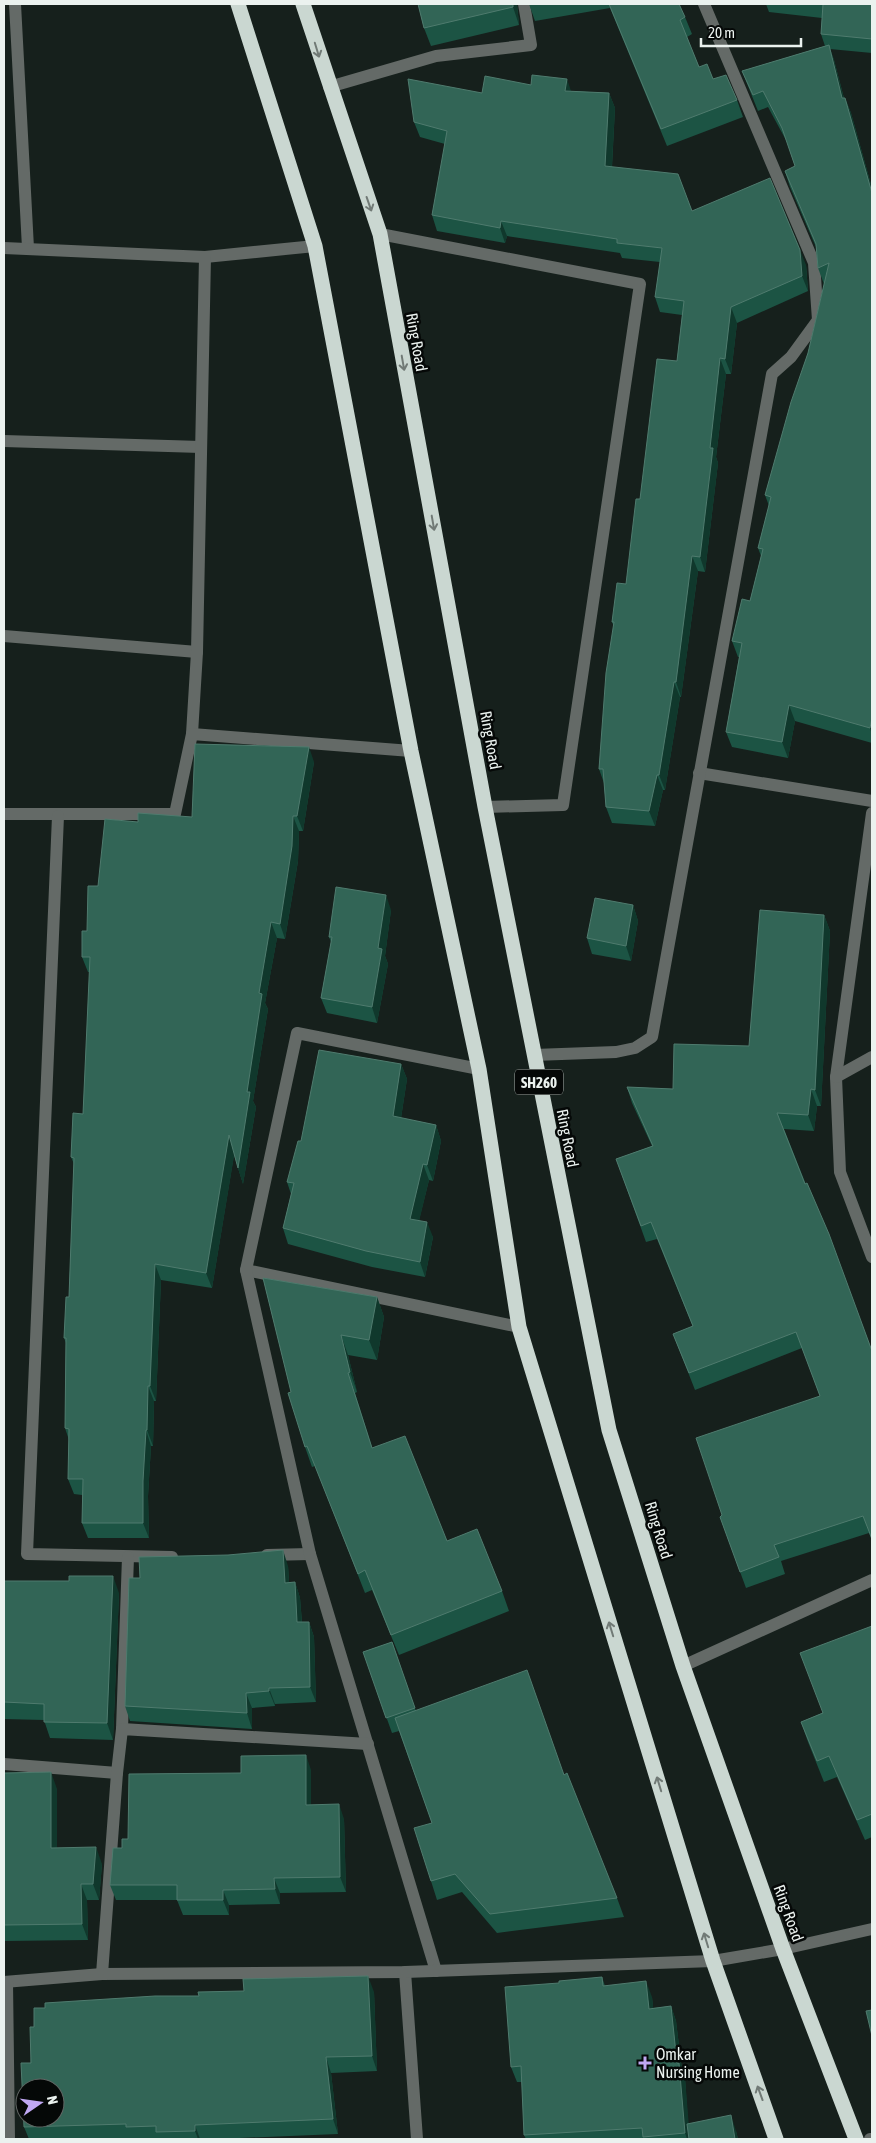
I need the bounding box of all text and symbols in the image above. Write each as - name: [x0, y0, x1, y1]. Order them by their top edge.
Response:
- scale bar: [701, 15, 801, 47]
- text: 20 m: [708, 24, 735, 41]
- one-way arrow: [313, 42, 323, 58]
- one-way arrow: [365, 196, 374, 212]
- street label: Ring Road: [402, 311, 431, 373]
- one-way arrow: [399, 354, 409, 370]
- one-way arrow: [428, 514, 438, 530]
- street label: Ring Road: [476, 709, 505, 771]
- road number: SH260: [515, 1070, 563, 1094]
- street label: Ring Road: [553, 1107, 582, 1169]
- street label: Ring Road: [641, 1499, 676, 1561]
- one-way arrow: [606, 1621, 616, 1637]
- one-way arrow: [653, 1777, 663, 1793]
- street label: Ring Road: [770, 1882, 808, 1944]
- one-way arrow: [701, 1932, 711, 1948]
- place label: Omkar Nursing Home: [656, 2045, 740, 2082]
- marker: Omkar Nursing Home: [638, 2056, 652, 2070]
- north arrow: [15, 2078, 65, 2128]
- one-way arrow: [754, 2086, 764, 2102]
- text: N: [44, 2094, 61, 2106]

